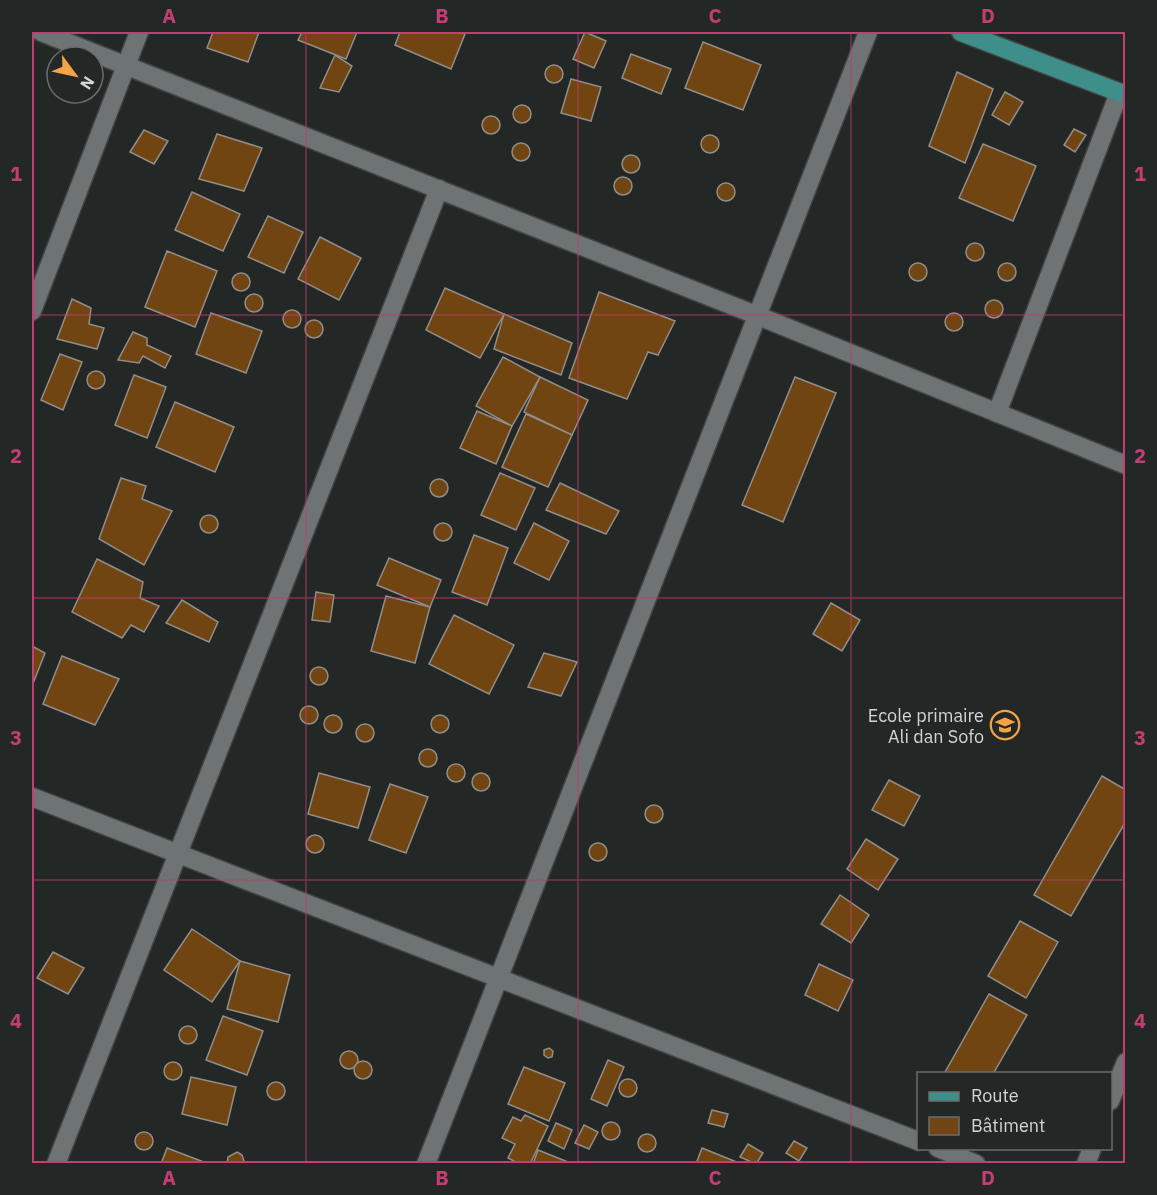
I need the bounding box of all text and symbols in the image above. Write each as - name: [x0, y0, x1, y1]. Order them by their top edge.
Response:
- text: A: [162, 2, 176, 29]
- text: B: [435, 2, 449, 29]
- text: C: [708, 2, 722, 29]
- text: D: [981, 2, 995, 29]
- north arrow: [45, 45, 105, 105]
- text: N: [76, 73, 99, 93]
- text: 1: [10, 160, 22, 187]
- text: 1: [1134, 160, 1146, 187]
- text: 2: [10, 442, 22, 469]
- text: 2: [1134, 442, 1146, 469]
- place label: Ecole primaire Ali dan Sofo: [868, 704, 984, 748]
- school or university icon: Ecole primaire Ali dan Sofo: [989, 709, 1021, 741]
- text: 3: [10, 724, 22, 751]
- text: 3: [1134, 724, 1146, 751]
- text: 4: [10, 1007, 22, 1034]
- text: 4: [1134, 1007, 1146, 1034]
- legend: [917, 1072, 1112, 1150]
- text: Route: [971, 1084, 1019, 1107]
- text: Bâtiment: [971, 1114, 1045, 1137]
- text: A: [162, 1164, 176, 1191]
- text: B: [435, 1164, 449, 1191]
- text: C: [708, 1164, 722, 1191]
- text: D: [981, 1164, 995, 1191]

